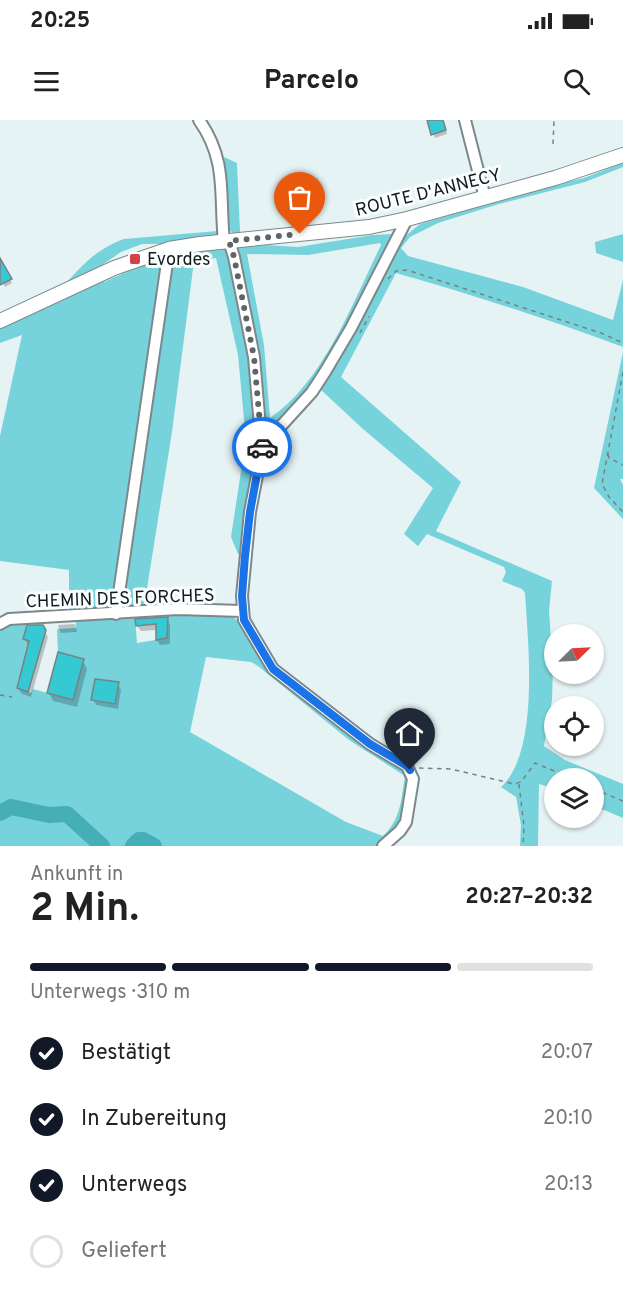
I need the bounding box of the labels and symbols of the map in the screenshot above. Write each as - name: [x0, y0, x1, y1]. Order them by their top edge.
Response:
- street label: ROUTE D'ANNECY: [353, 164, 504, 223]
- pin: [274, 172, 325, 234]
- place label: Evordes: [147, 249, 211, 272]
- marker: Evordes: [128, 252, 142, 266]
- courier: [232, 417, 292, 477]
- street label: CHEMIN DES FORCHES: [25, 585, 215, 614]
- north arrow: [544, 624, 604, 684]
- pin: [384, 708, 435, 770]

